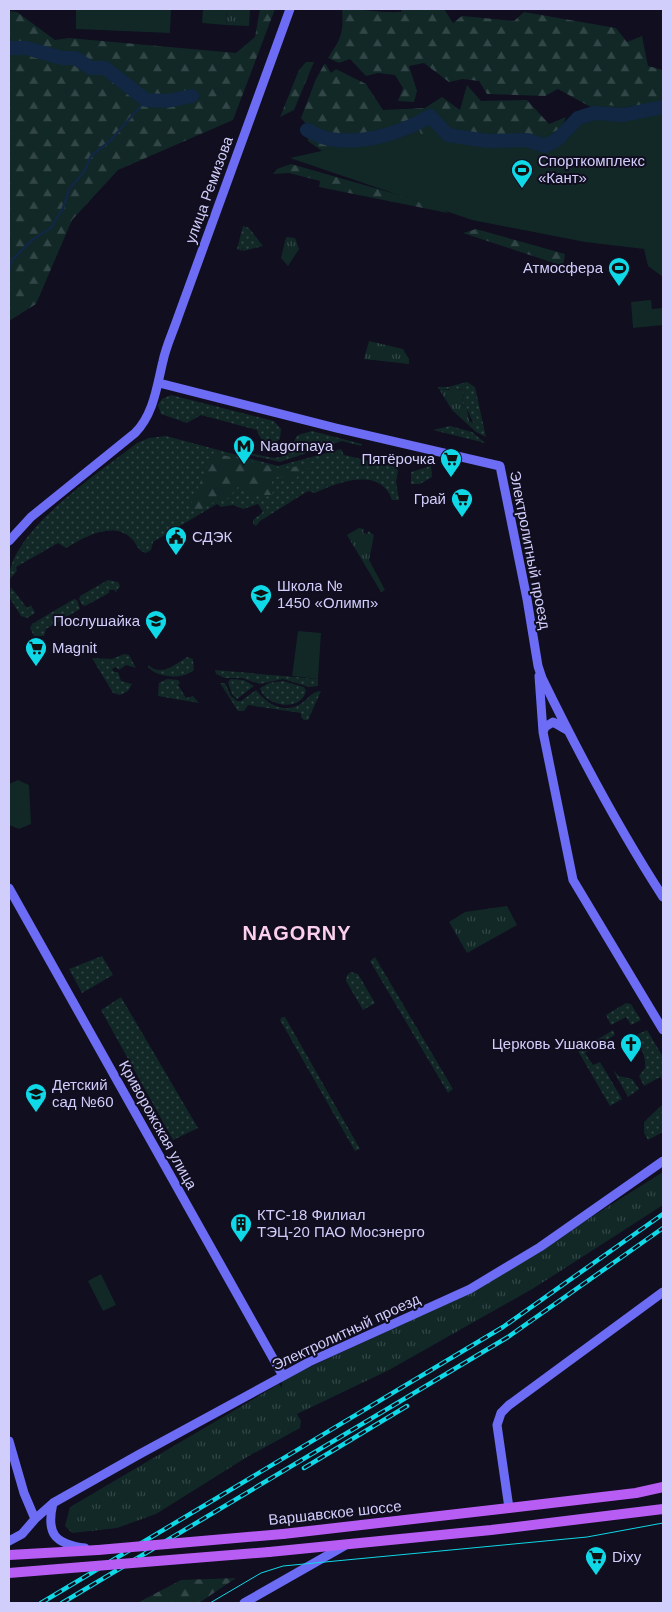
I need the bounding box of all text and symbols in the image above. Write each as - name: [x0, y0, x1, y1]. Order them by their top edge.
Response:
- street label: улица Ремизова: [181, 133, 236, 246]
- place label: Спорткомплекс «Кант»: [538, 152, 646, 186]
- sports icon: Спорткомплекс «Кант»: [510, 158, 534, 189]
- sports icon: Атмосфера: [607, 256, 631, 287]
- place label: Атмосфера: [523, 259, 604, 276]
- metro station icon: Nagornaya: [232, 434, 256, 465]
- place label: Nagornaya: [260, 437, 334, 454]
- supermarket icon: Пятёрочка: [439, 447, 463, 478]
- place label: Пятёрочка: [361, 450, 436, 467]
- street label: Электролитный проезд: [507, 469, 554, 631]
- supermarket icon: Грай: [450, 487, 474, 518]
- place label: Грай: [414, 490, 446, 507]
- public building icon: СДЭК: [164, 525, 188, 556]
- place label: СДЭК: [192, 528, 232, 545]
- place label: Школа № 1450 «Олимп»: [277, 577, 378, 611]
- school or university icon: Школа № 1450 «Олимп»: [249, 583, 273, 614]
- school or university icon: Послушайка: [144, 609, 168, 640]
- place label: Послушайка: [53, 612, 141, 629]
- supermarket icon: Magnit: [24, 636, 48, 667]
- place label: Magnit: [52, 639, 98, 656]
- district label: NAGORNY: [242, 922, 352, 944]
- church icon: Церковь Ушакова: [619, 1032, 643, 1063]
- place label: Церковь Ушакова: [492, 1035, 616, 1052]
- street label: Криворожская улица: [116, 1057, 201, 1193]
- place label: Детский сад №60: [52, 1076, 114, 1110]
- school or university icon: Детский сад №60: [24, 1082, 48, 1113]
- place label: КТС-18 Филиал ТЭЦ-20 ПАО Мосэнерго: [257, 1206, 425, 1240]
- building icon: КТС-18 Филиал ТЭЦ-20 ПАО Мосэнерго: [229, 1212, 253, 1243]
- street label: Электролитный проезд: [269, 1290, 423, 1373]
- street label: Варшавское шоссе: [268, 1497, 402, 1528]
- supermarket icon: Dixy: [584, 1545, 608, 1576]
- place label: Dixy: [612, 1548, 642, 1565]

